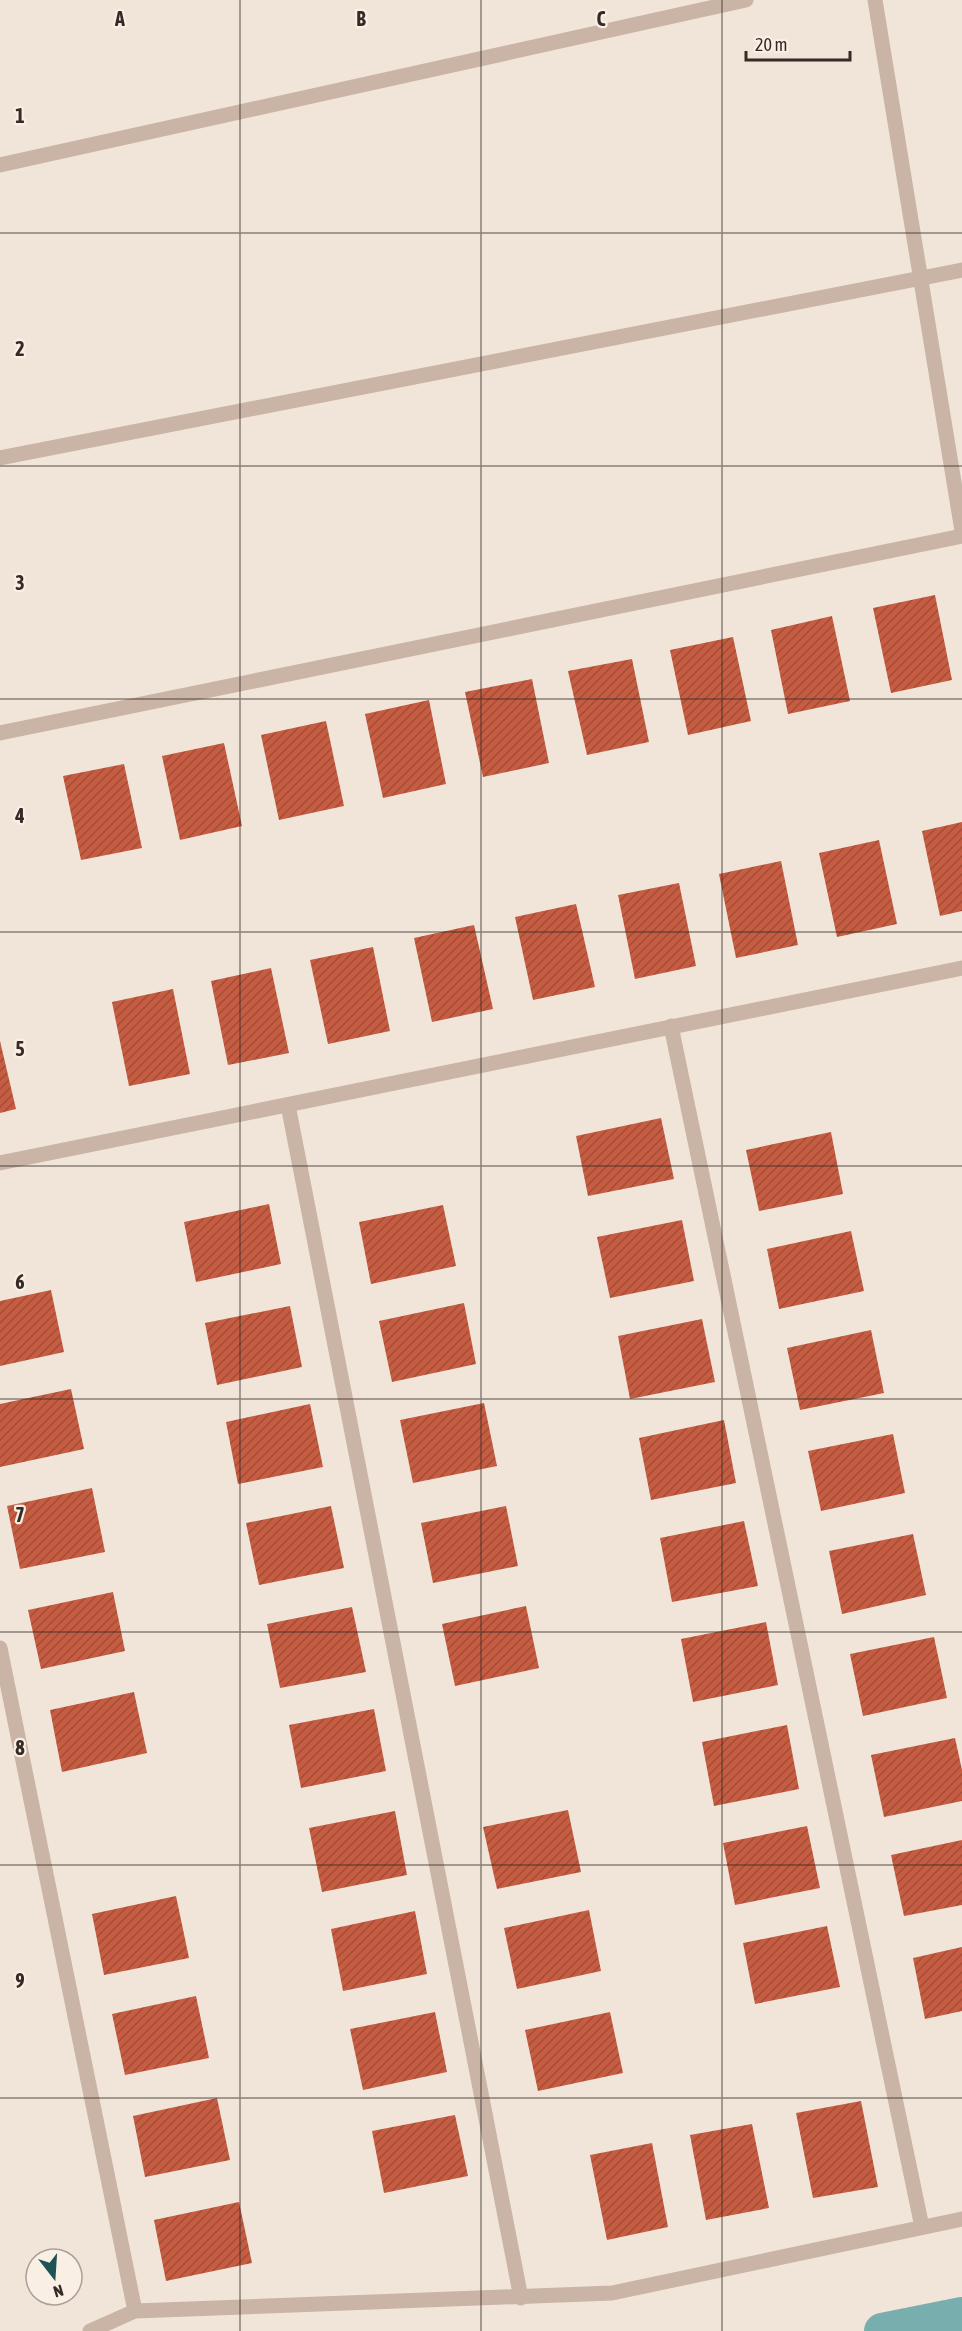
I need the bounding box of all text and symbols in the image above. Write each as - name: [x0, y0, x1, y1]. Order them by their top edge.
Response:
- text: A: [114, 7, 125, 30]
- text: B: [356, 7, 366, 30]
- text: C: [597, 7, 606, 30]
- scale bar: [746, 24, 850, 62]
- text: 20 m: [755, 34, 787, 55]
- text: 1: [15, 104, 25, 127]
- text: 2: [15, 337, 25, 360]
- text: 3: [15, 571, 25, 594]
- text: 4: [14, 804, 25, 827]
- text: 5: [15, 1037, 25, 1060]
- text: 6: [15, 1270, 25, 1293]
- text: 7: [15, 1503, 25, 1526]
- text: 8: [15, 1736, 25, 1759]
- text: 9: [15, 1969, 25, 1992]
- north arrow: [24, 2247, 84, 2307]
- text: N: [51, 2281, 66, 2301]

